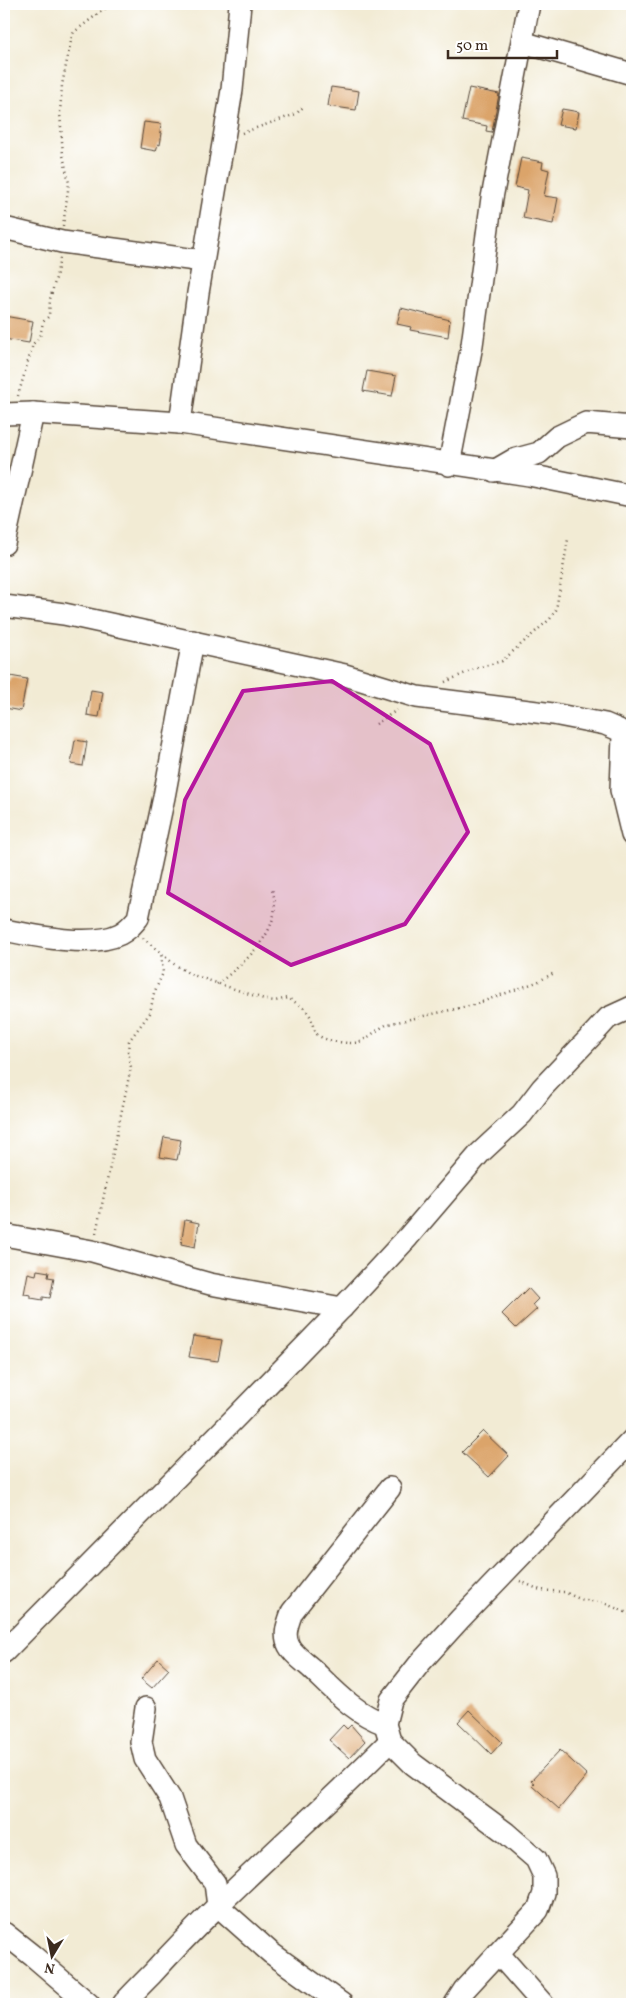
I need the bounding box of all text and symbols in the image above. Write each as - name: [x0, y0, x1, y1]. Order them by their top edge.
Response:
- scale bar: [448, 28, 557, 60]
- text: 50 m: [456, 36, 488, 57]
- north arrow: [28, 1930, 78, 1980]
- text: N: [43, 1957, 57, 1978]

